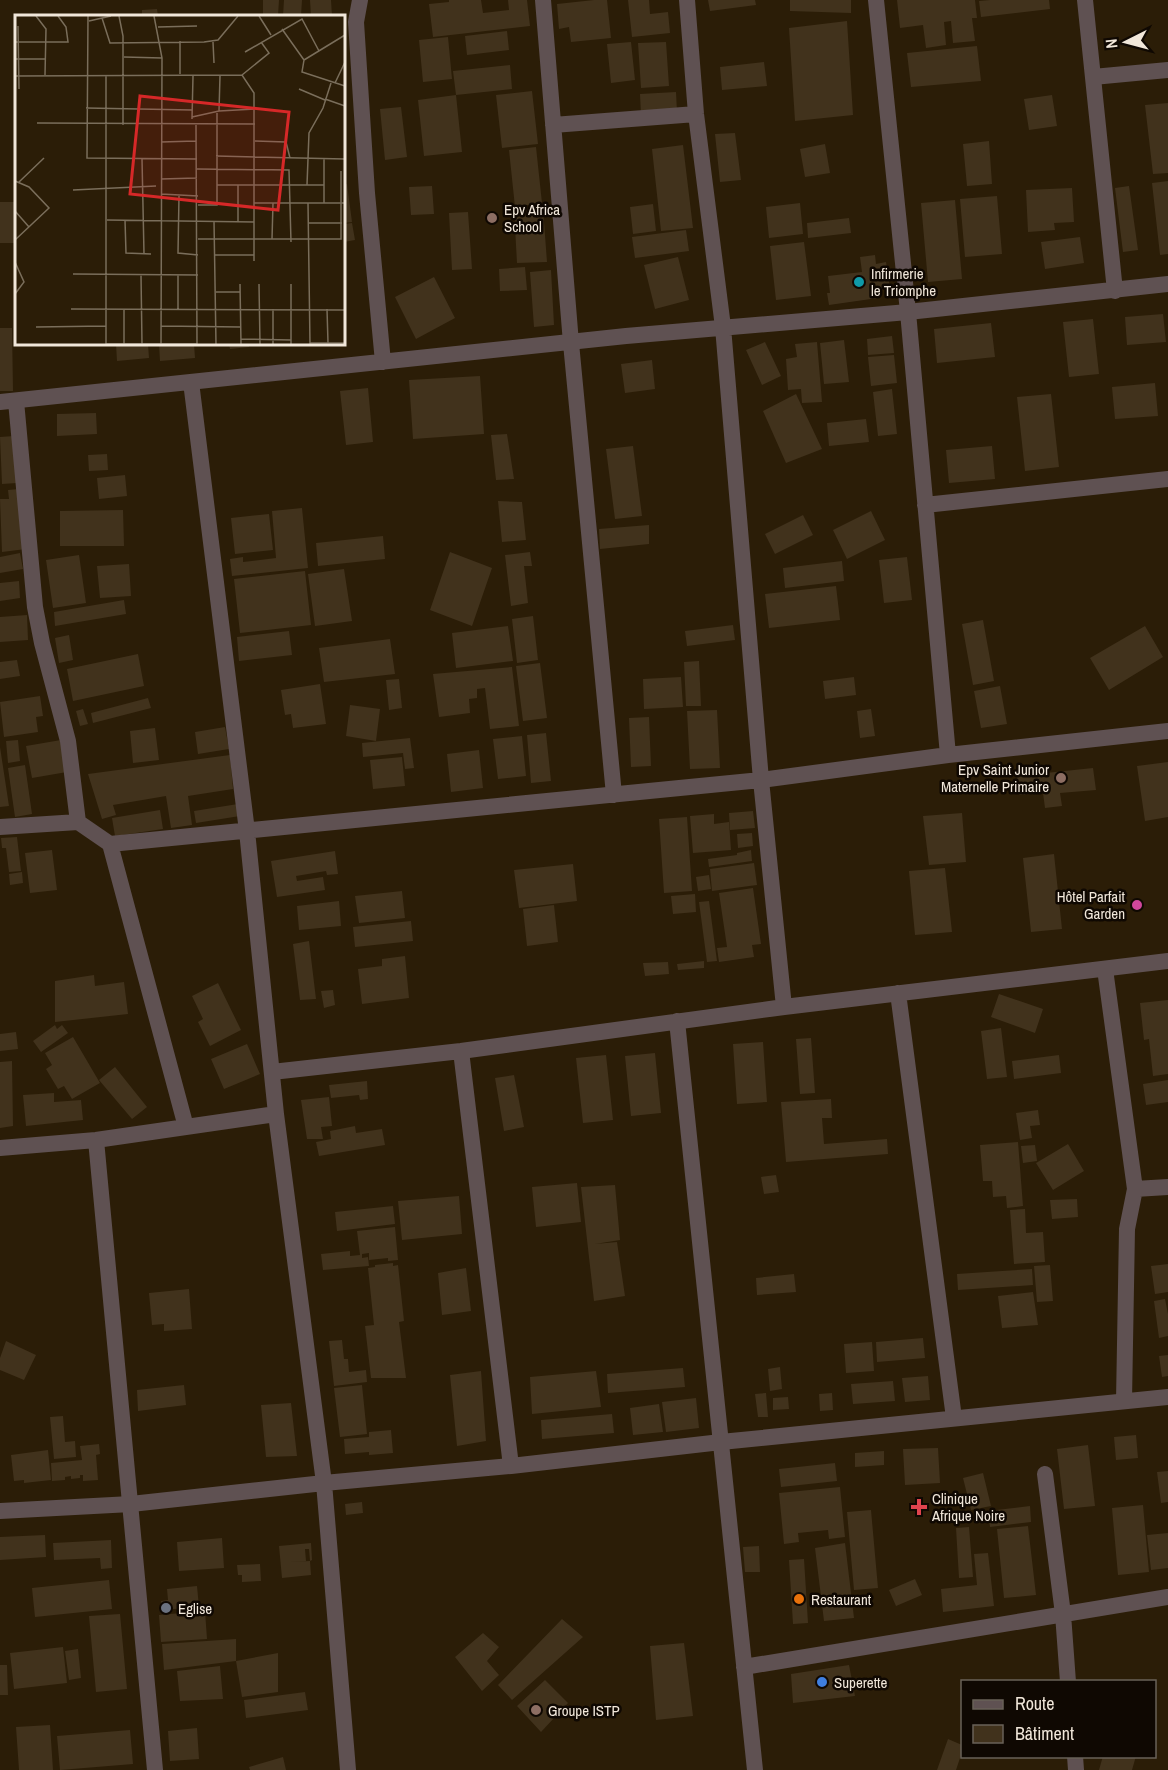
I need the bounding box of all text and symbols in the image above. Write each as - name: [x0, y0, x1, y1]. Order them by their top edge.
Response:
- north arrow: [1096, 12, 1156, 72]
- inset map: [15, 15, 345, 345]
- text: N: [1100, 38, 1123, 49]
- place label: Epv Africa School: [504, 199, 560, 237]
- marker: Epv Africa School: [485, 211, 499, 225]
- place label: Infirmerie le Triomphe: [871, 263, 936, 301]
- marker: Infirmerie le Triomphe: [852, 275, 866, 289]
- place label: Epv Saint Junior Maternelle Primaire: [941, 759, 1049, 797]
- marker: Epv Saint Junior Maternelle Primaire: [1054, 771, 1068, 785]
- place label: Hôtel Parfait Garden: [1057, 886, 1126, 924]
- marker: Hôtel Parfait Garden: [1130, 898, 1144, 912]
- place label: Clinique Afrique Noire: [931, 1488, 1005, 1526]
- marker: Clinique Afrique Noire: [910, 1498, 928, 1516]
- place label: Restaurant: [811, 1589, 872, 1610]
- marker: Restaurant: [792, 1592, 806, 1606]
- place label: Eglise: [178, 1598, 212, 1619]
- marker: Eglise: [159, 1601, 173, 1615]
- place label: Superette: [834, 1672, 888, 1693]
- marker: Superette: [815, 1675, 829, 1689]
- legend: [961, 1680, 1156, 1758]
- text: Route: [1015, 1691, 1054, 1716]
- place label: Groupe ISTP: [548, 1700, 620, 1721]
- marker: Groupe ISTP: [529, 1703, 543, 1717]
- text: Bâtiment: [1015, 1721, 1074, 1746]

